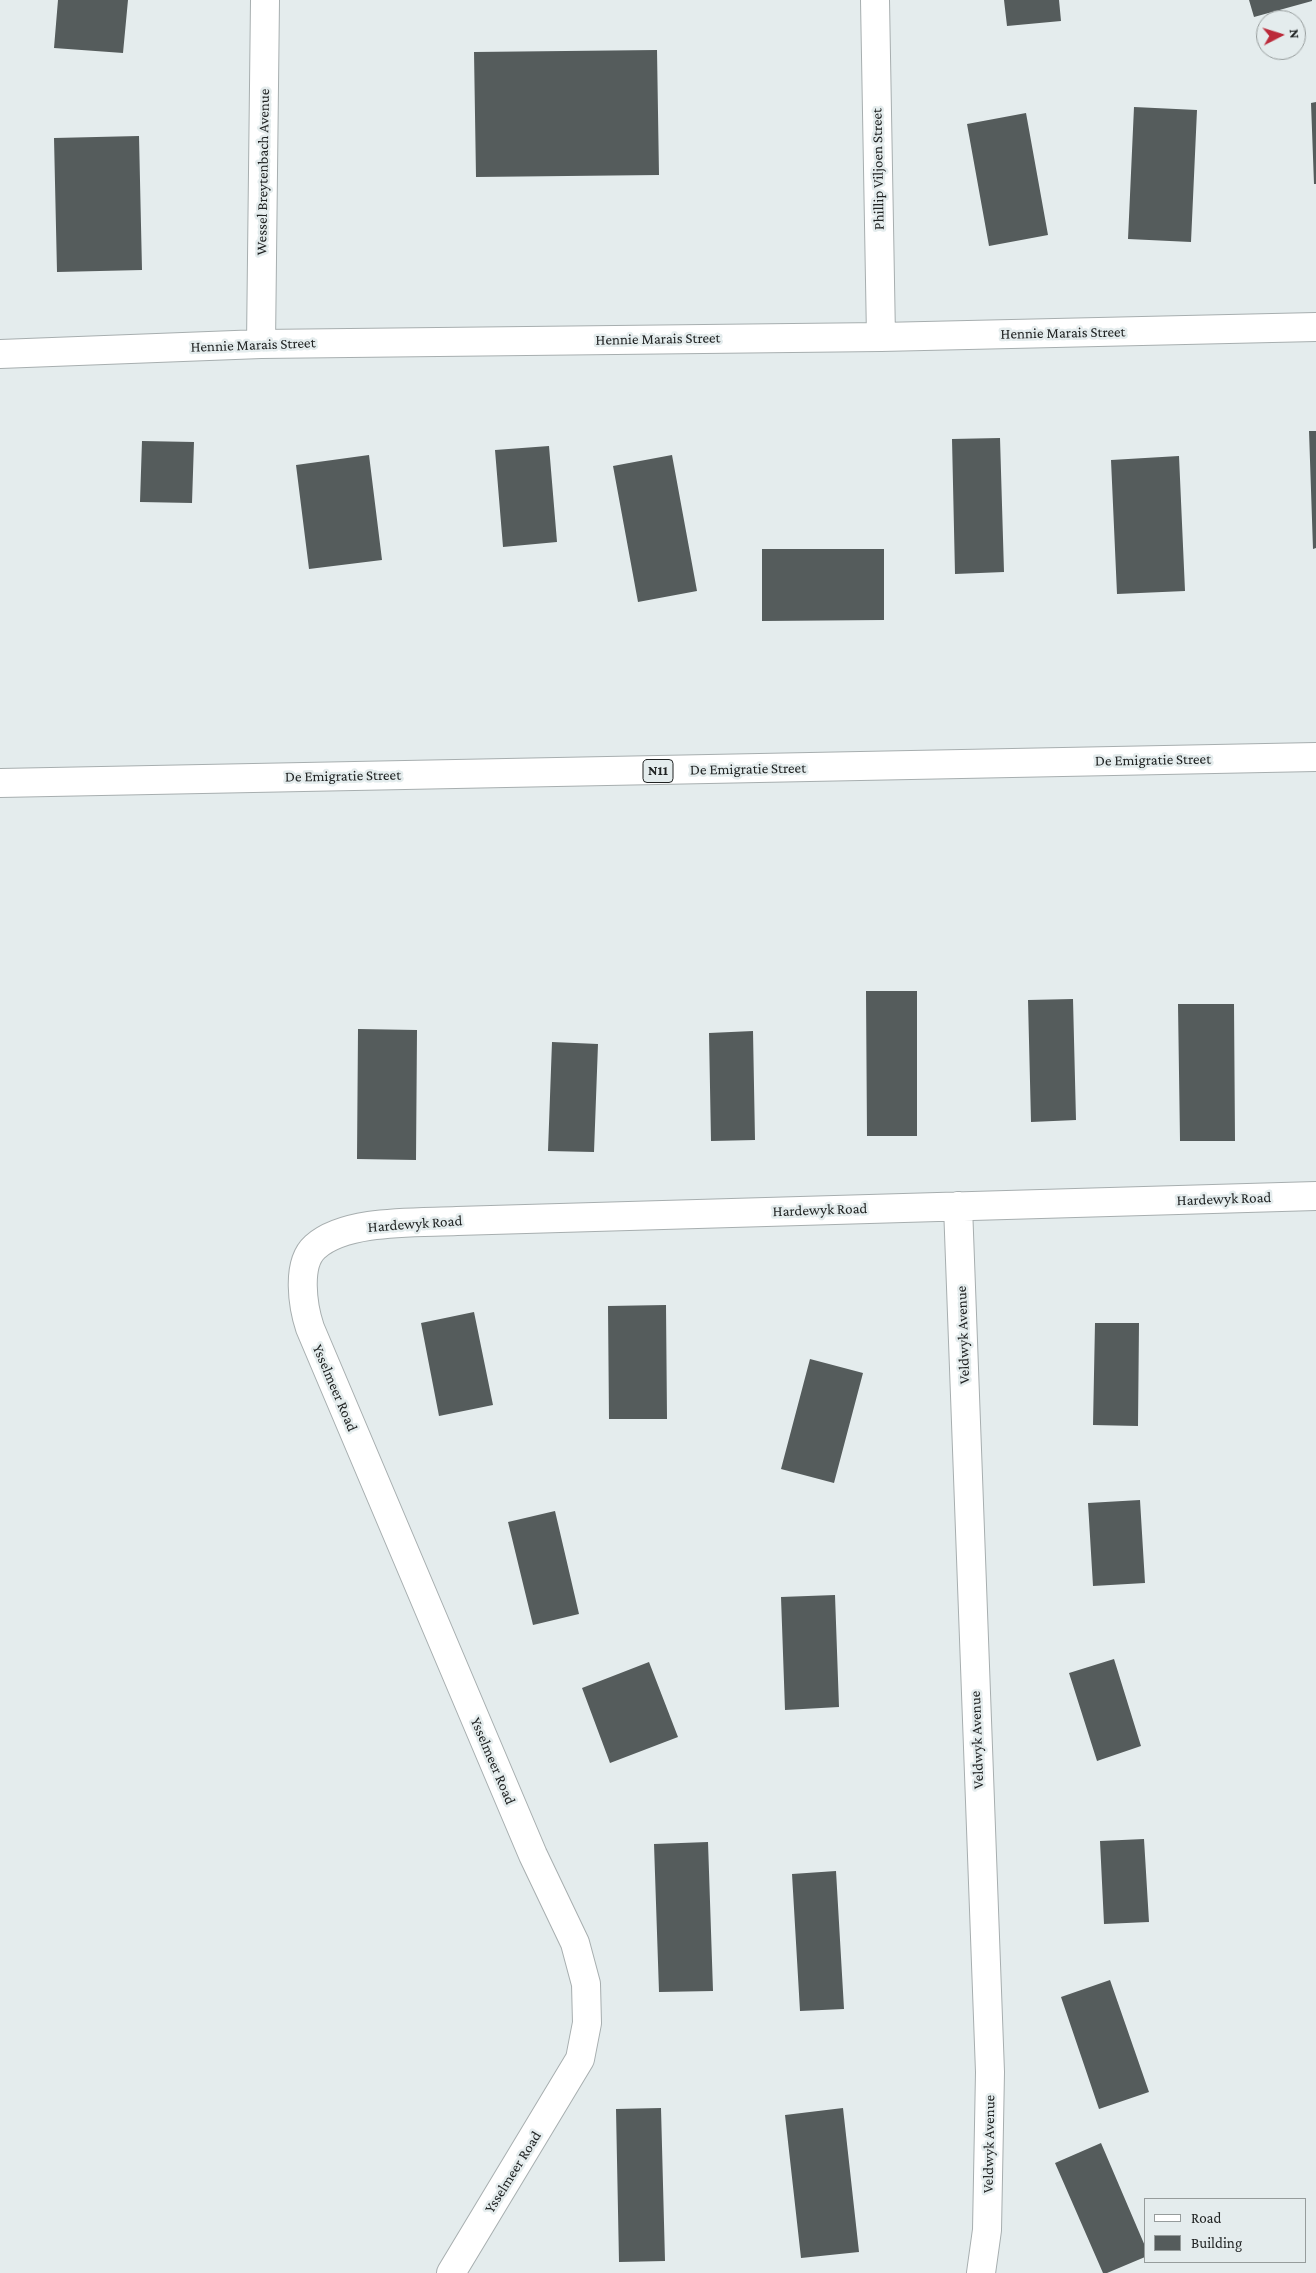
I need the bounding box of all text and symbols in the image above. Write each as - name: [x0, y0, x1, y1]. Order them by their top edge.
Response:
- north arrow: [1256, 10, 1306, 60]
- text: N: [1287, 28, 1303, 39]
- street label: Wessel Breytenbach Avenue: [253, 88, 273, 256]
- street label: Phillip Viljoen Street: [868, 108, 888, 230]
- street label: Hennie Marais Street: [1000, 323, 1126, 343]
- street label: Hennie Marais Street: [595, 329, 721, 349]
- street label: Hennie Marais Street: [190, 334, 316, 356]
- street label: De Emigratie Street: [1095, 750, 1211, 770]
- road number: N11: [643, 759, 673, 782]
- street label: De Emigratie Street: [690, 759, 806, 779]
- street label: De Emigratie Street: [285, 766, 401, 786]
- street label: Hardewyk Road: [1176, 1188, 1272, 1210]
- street label: Hardewyk Road: [772, 1199, 868, 1221]
- street label: Hardewyk Road: [367, 1212, 463, 1236]
- street label: Veldwyk Avenue: [952, 1285, 974, 1385]
- street label: Ysselmeer Road: [309, 1342, 361, 1434]
- street label: Veldwyk Avenue: [966, 1690, 988, 1790]
- street label: Ysselmeer Road: [467, 1715, 519, 1807]
- street label: Veldwyk Avenue: [979, 2095, 999, 2193]
- street label: Ysselmeer Road: [481, 2128, 545, 2216]
- legend: [1144, 2198, 1306, 2263]
- text: Road: [1191, 2210, 1221, 2226]
- text: Building: [1191, 2235, 1242, 2251]

